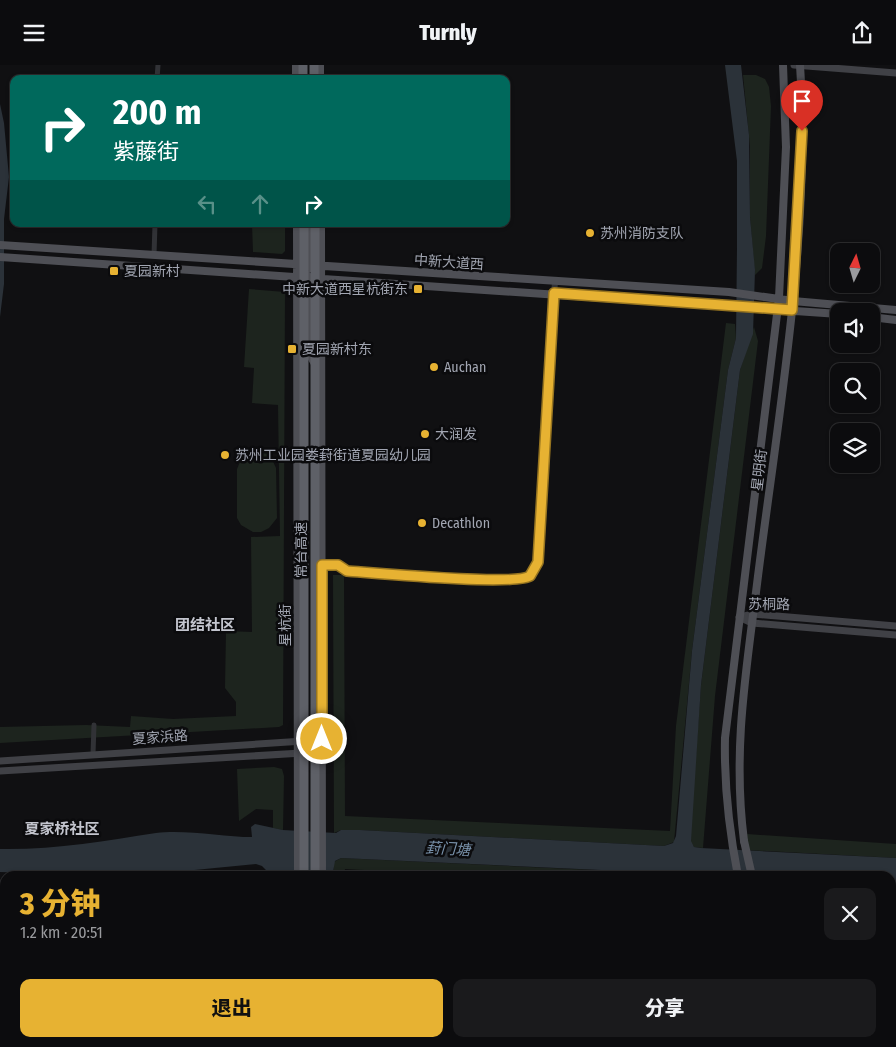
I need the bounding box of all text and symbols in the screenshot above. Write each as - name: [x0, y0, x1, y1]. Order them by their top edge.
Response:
- icon: menu: [20, 19, 48, 47]
- text: Turnly: [419, 19, 477, 46]
- icon: share: [848, 19, 876, 47]
- pin: [781, 80, 823, 131]
- icon: arrive: [788, 87, 816, 115]
- text: 200 m: [113, 91, 201, 133]
- icon: right: [30, 95, 95, 160]
- text: 紫藤街: [113, 138, 179, 165]
- icon: left: [193, 190, 221, 218]
- icon: ahead: [246, 190, 274, 218]
- icon: right: [299, 190, 327, 218]
- place label: 苏州消防支队: [600, 225, 684, 242]
- marker: 苏州消防支队: [584, 227, 596, 239]
- north arrow: [830, 243, 880, 293]
- map controls: [830, 243, 880, 473]
- street label: 中新大道西: [413, 252, 484, 273]
- place label: 夏园新村: [124, 263, 180, 280]
- marker: 夏园新村: [108, 265, 120, 277]
- place label: 中新大道西星杭街东: [282, 281, 408, 298]
- marker: 中新大道西星杭街东: [412, 283, 424, 295]
- button: sound: [830, 303, 880, 353]
- place label: 夏园新村东: [302, 341, 372, 358]
- marker: 夏园新村东: [286, 343, 298, 355]
- place label: Auchan: [444, 359, 486, 376]
- marker: Auchan: [428, 361, 440, 373]
- button: search: [830, 363, 880, 413]
- button: layers: [830, 423, 880, 473]
- place label: 大润发: [435, 426, 477, 443]
- marker: 大润发: [419, 428, 431, 440]
- place label: 苏州工业园娄葑街道夏园幼儿园: [235, 447, 431, 464]
- street label: 星明街: [749, 448, 770, 492]
- marker: 苏州工业园娄葑街道夏园幼儿园: [219, 449, 231, 461]
- place label: Decathlon: [432, 515, 490, 532]
- marker: Decathlon: [416, 517, 428, 529]
- street label: 常台高速: [293, 522, 310, 578]
- street label: 苏桐路: [748, 596, 790, 613]
- street label: 星杭街: [277, 604, 294, 646]
- district label: 团结社区: [175, 616, 235, 634]
- position arrow: [295, 712, 347, 764]
- street label: 夏家浜路: [132, 727, 189, 748]
- district label: 夏家桥社区: [24, 820, 100, 838]
- water label: 葑门塘: [425, 839, 474, 859]
- text: 3 分钟: [20, 886, 100, 922]
- button: close: [824, 888, 876, 940]
- text: 1.2 km · 20:51: [20, 923, 103, 942]
- button: 退出: [20, 979, 443, 1037]
- button: 分享: [453, 979, 876, 1037]

